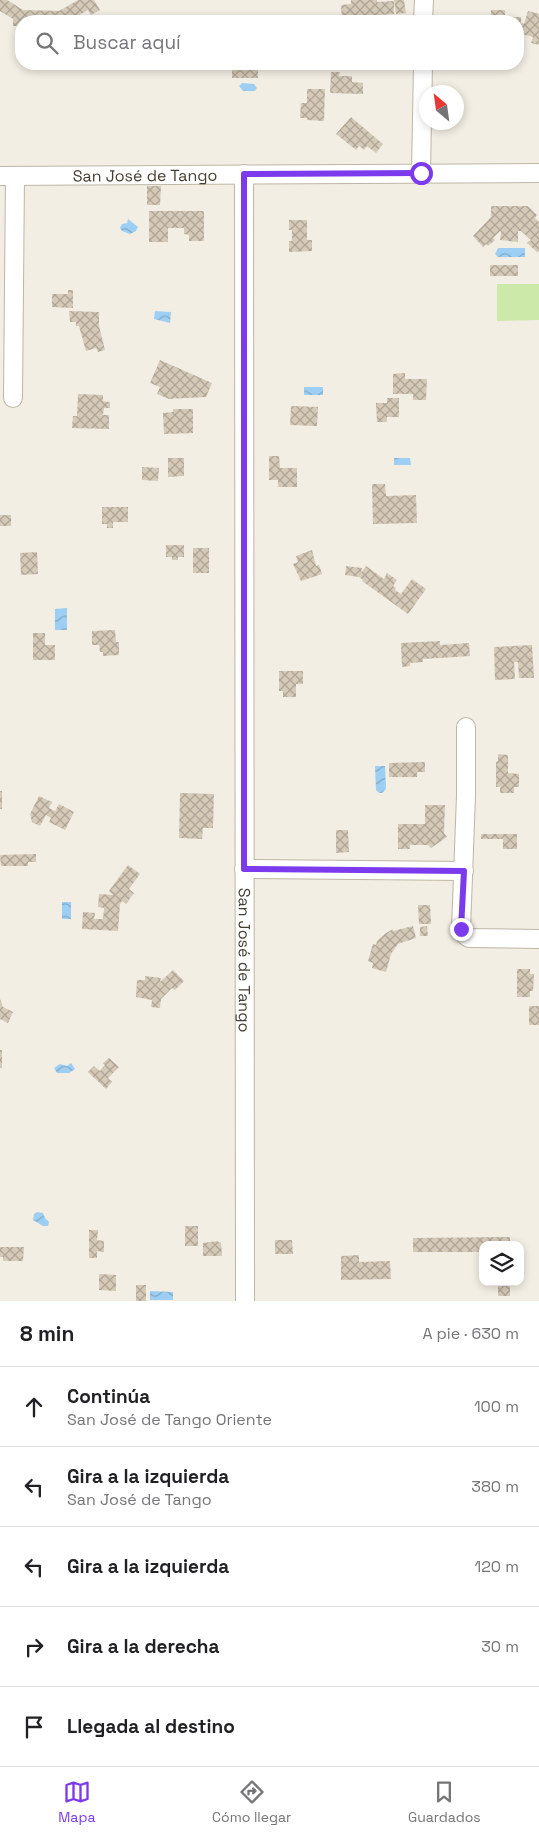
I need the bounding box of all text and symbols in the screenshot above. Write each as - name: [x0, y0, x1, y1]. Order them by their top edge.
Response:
- search box: [15, 15, 524, 70]
- icon: search: [33, 29, 61, 57]
- text: Buscar aquí: [73, 30, 181, 55]
- north arrow: [419, 85, 464, 130]
- route start: [410, 162, 433, 185]
- street label: San José de Tango: [73, 165, 217, 187]
- street label: San José de Tango: [234, 888, 255, 1032]
- route end: [450, 918, 473, 941]
- map controls: [479, 1241, 524, 1286]
- button: layers: [479, 1241, 524, 1286]
- text: 8 min: [20, 1320, 74, 1347]
- text: A pie · 630 m: [423, 1323, 519, 1344]
- text: Continúa: [67, 1384, 150, 1409]
- icon: ahead: [20, 1393, 48, 1421]
- text: 100 m: [474, 1396, 519, 1417]
- text: San José de Tango Oriente: [67, 1409, 272, 1430]
- text: Gira a la izquierda: [67, 1464, 229, 1489]
- icon: left: [20, 1473, 48, 1501]
- text: 380 m: [471, 1476, 519, 1497]
- text: San José de Tango: [67, 1489, 212, 1510]
- icon: left: [20, 1553, 48, 1581]
- text: Gira a la izquierda: [67, 1554, 229, 1579]
- text: 120 m: [475, 1556, 519, 1577]
- icon: right: [20, 1633, 48, 1661]
- text: Gira a la derecha: [67, 1634, 219, 1659]
- text: 30 m: [481, 1636, 519, 1657]
- icon: arrive: [20, 1713, 48, 1741]
- text: Llegada al destino: [67, 1714, 235, 1739]
- tab: Mapa: [58, 1778, 95, 1826]
- tab: Cómo llegar: [212, 1778, 291, 1826]
- tab: Guardados: [408, 1778, 481, 1826]

